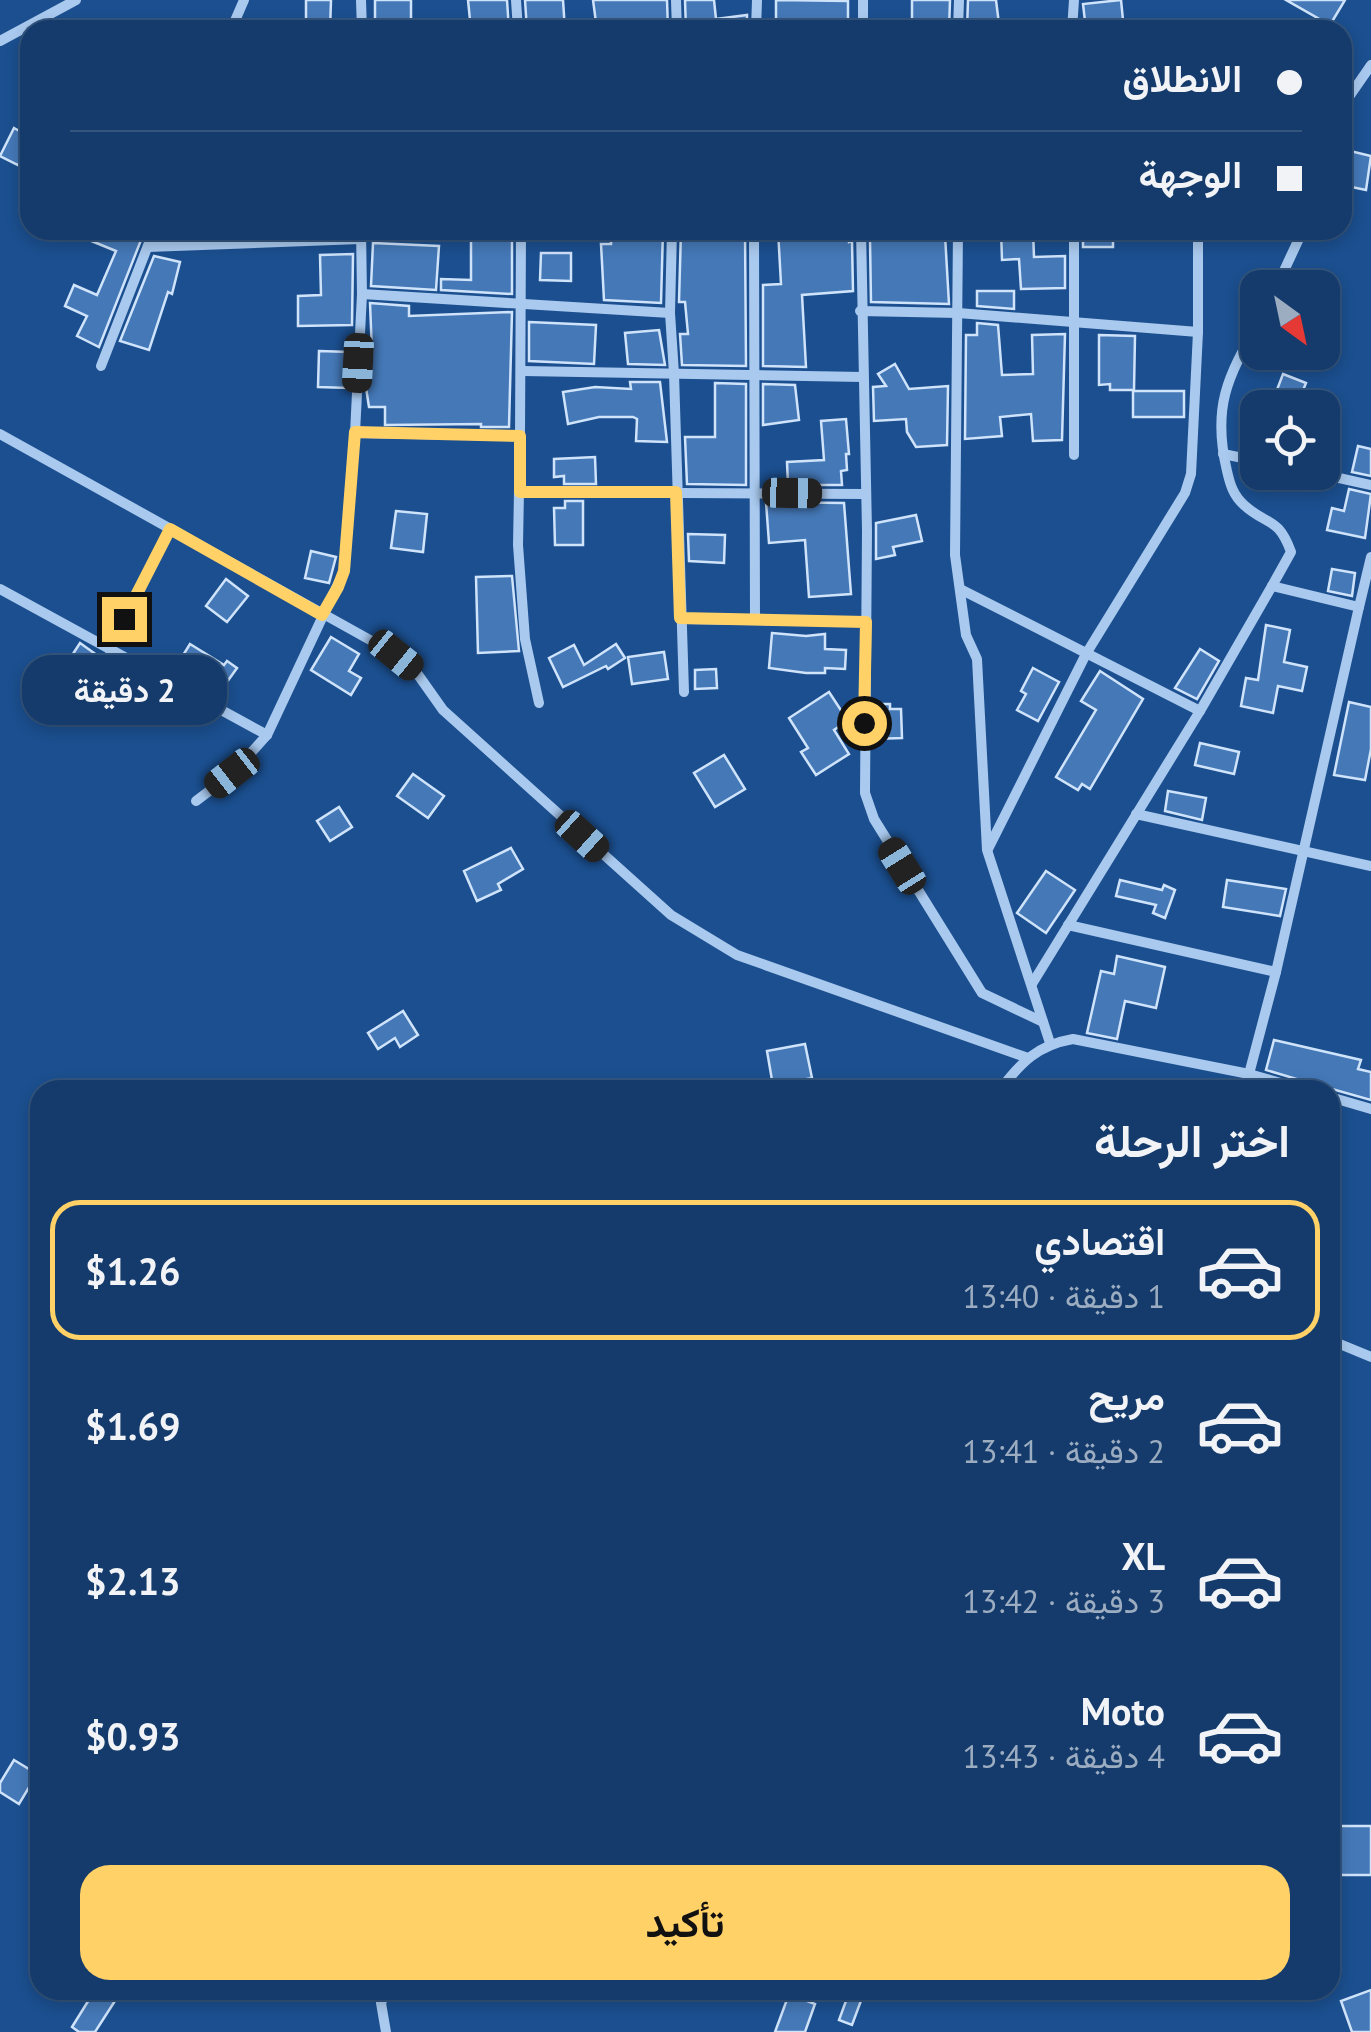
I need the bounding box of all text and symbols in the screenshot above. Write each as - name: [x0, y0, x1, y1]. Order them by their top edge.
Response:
- text: الانطلاق: [1123, 53, 1242, 102]
- text: الوجهة: [1139, 149, 1242, 198]
- north arrow: [1240, 270, 1340, 370]
- map controls: [1240, 270, 1340, 490]
- car: [341, 332, 375, 394]
- button: locate: [1240, 390, 1340, 490]
- car: [762, 477, 822, 509]
- route end: [102, 597, 147, 642]
- car: [363, 624, 429, 686]
- callout: 2 دقيقة: [22, 654, 226, 724]
- text: 2 دقيقة: [74, 669, 175, 711]
- route start: [842, 701, 887, 746]
- car: [199, 743, 265, 803]
- car: [550, 805, 614, 867]
- car: [873, 833, 931, 899]
- text: اختر الرحلة: [1094, 1111, 1290, 1169]
- text: اقتصادي: [1034, 1216, 1165, 1265]
- icon: car: [1195, 1225, 1285, 1315]
- text: $1.26: [85, 1246, 181, 1295]
- text: 1 دقيقة · 13:40: [963, 1275, 1165, 1317]
- text: مريح: [1089, 1371, 1165, 1420]
- icon: car: [1195, 1380, 1285, 1470]
- text: $1.69: [85, 1401, 181, 1450]
- text: 2 دقيقة · 13:41: [963, 1430, 1165, 1472]
- text: XL: [1121, 1531, 1165, 1580]
- icon: car: [1195, 1535, 1285, 1625]
- text: $2.13: [85, 1556, 181, 1605]
- text: 3 دقيقة · 13:42: [963, 1580, 1165, 1622]
- text: Moto: [1081, 1686, 1165, 1735]
- icon: car: [1195, 1690, 1285, 1780]
- text: $0.93: [85, 1711, 181, 1760]
- text: 4 دقيقة · 13:43: [963, 1735, 1165, 1777]
- button: تأكيد: [80, 1865, 1290, 1980]

